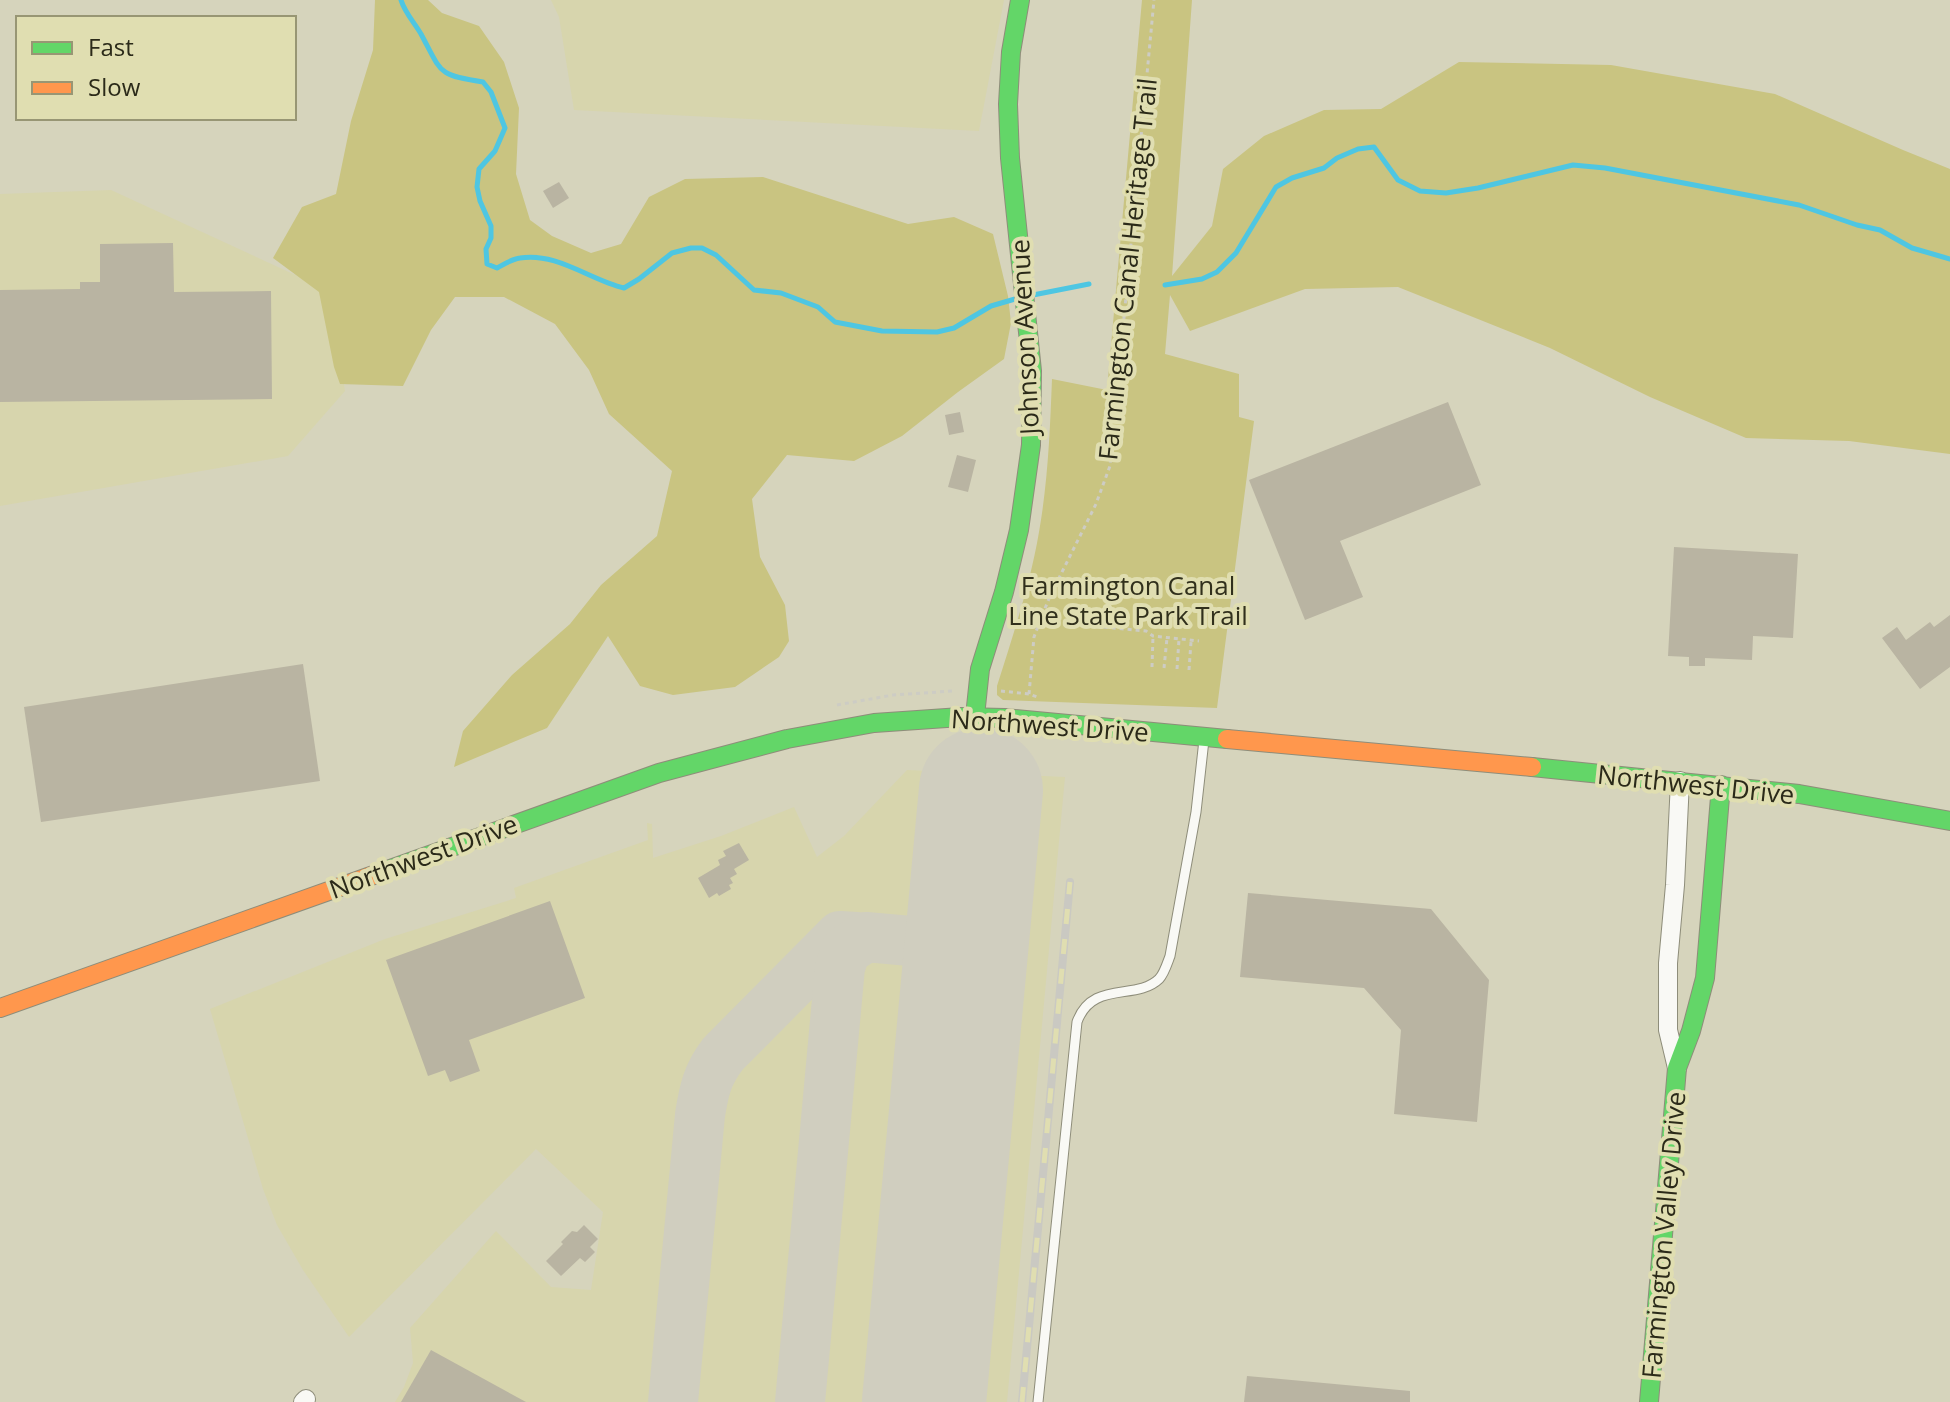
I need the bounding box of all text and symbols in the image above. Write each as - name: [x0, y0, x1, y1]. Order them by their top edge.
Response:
- legend: [16, 16, 296, 120]
- text: Fast: [88, 30, 134, 63]
- text: Slow: [88, 70, 141, 103]
- street label: Farmington Canal Heritage Trail: [1089, 76, 1165, 462]
- street label: Johnson Avenue: [1001, 238, 1047, 439]
- park label: Farmington Canal Line State Park Trail: [1008, 567, 1248, 633]
- street label: Northwest Drive: [950, 700, 1150, 750]
- street label: Northwest Drive: [1596, 756, 1796, 812]
- street label: Northwest Drive: [324, 805, 522, 907]
- street label: Farmington Valley Drive: [1633, 1090, 1693, 1380]

